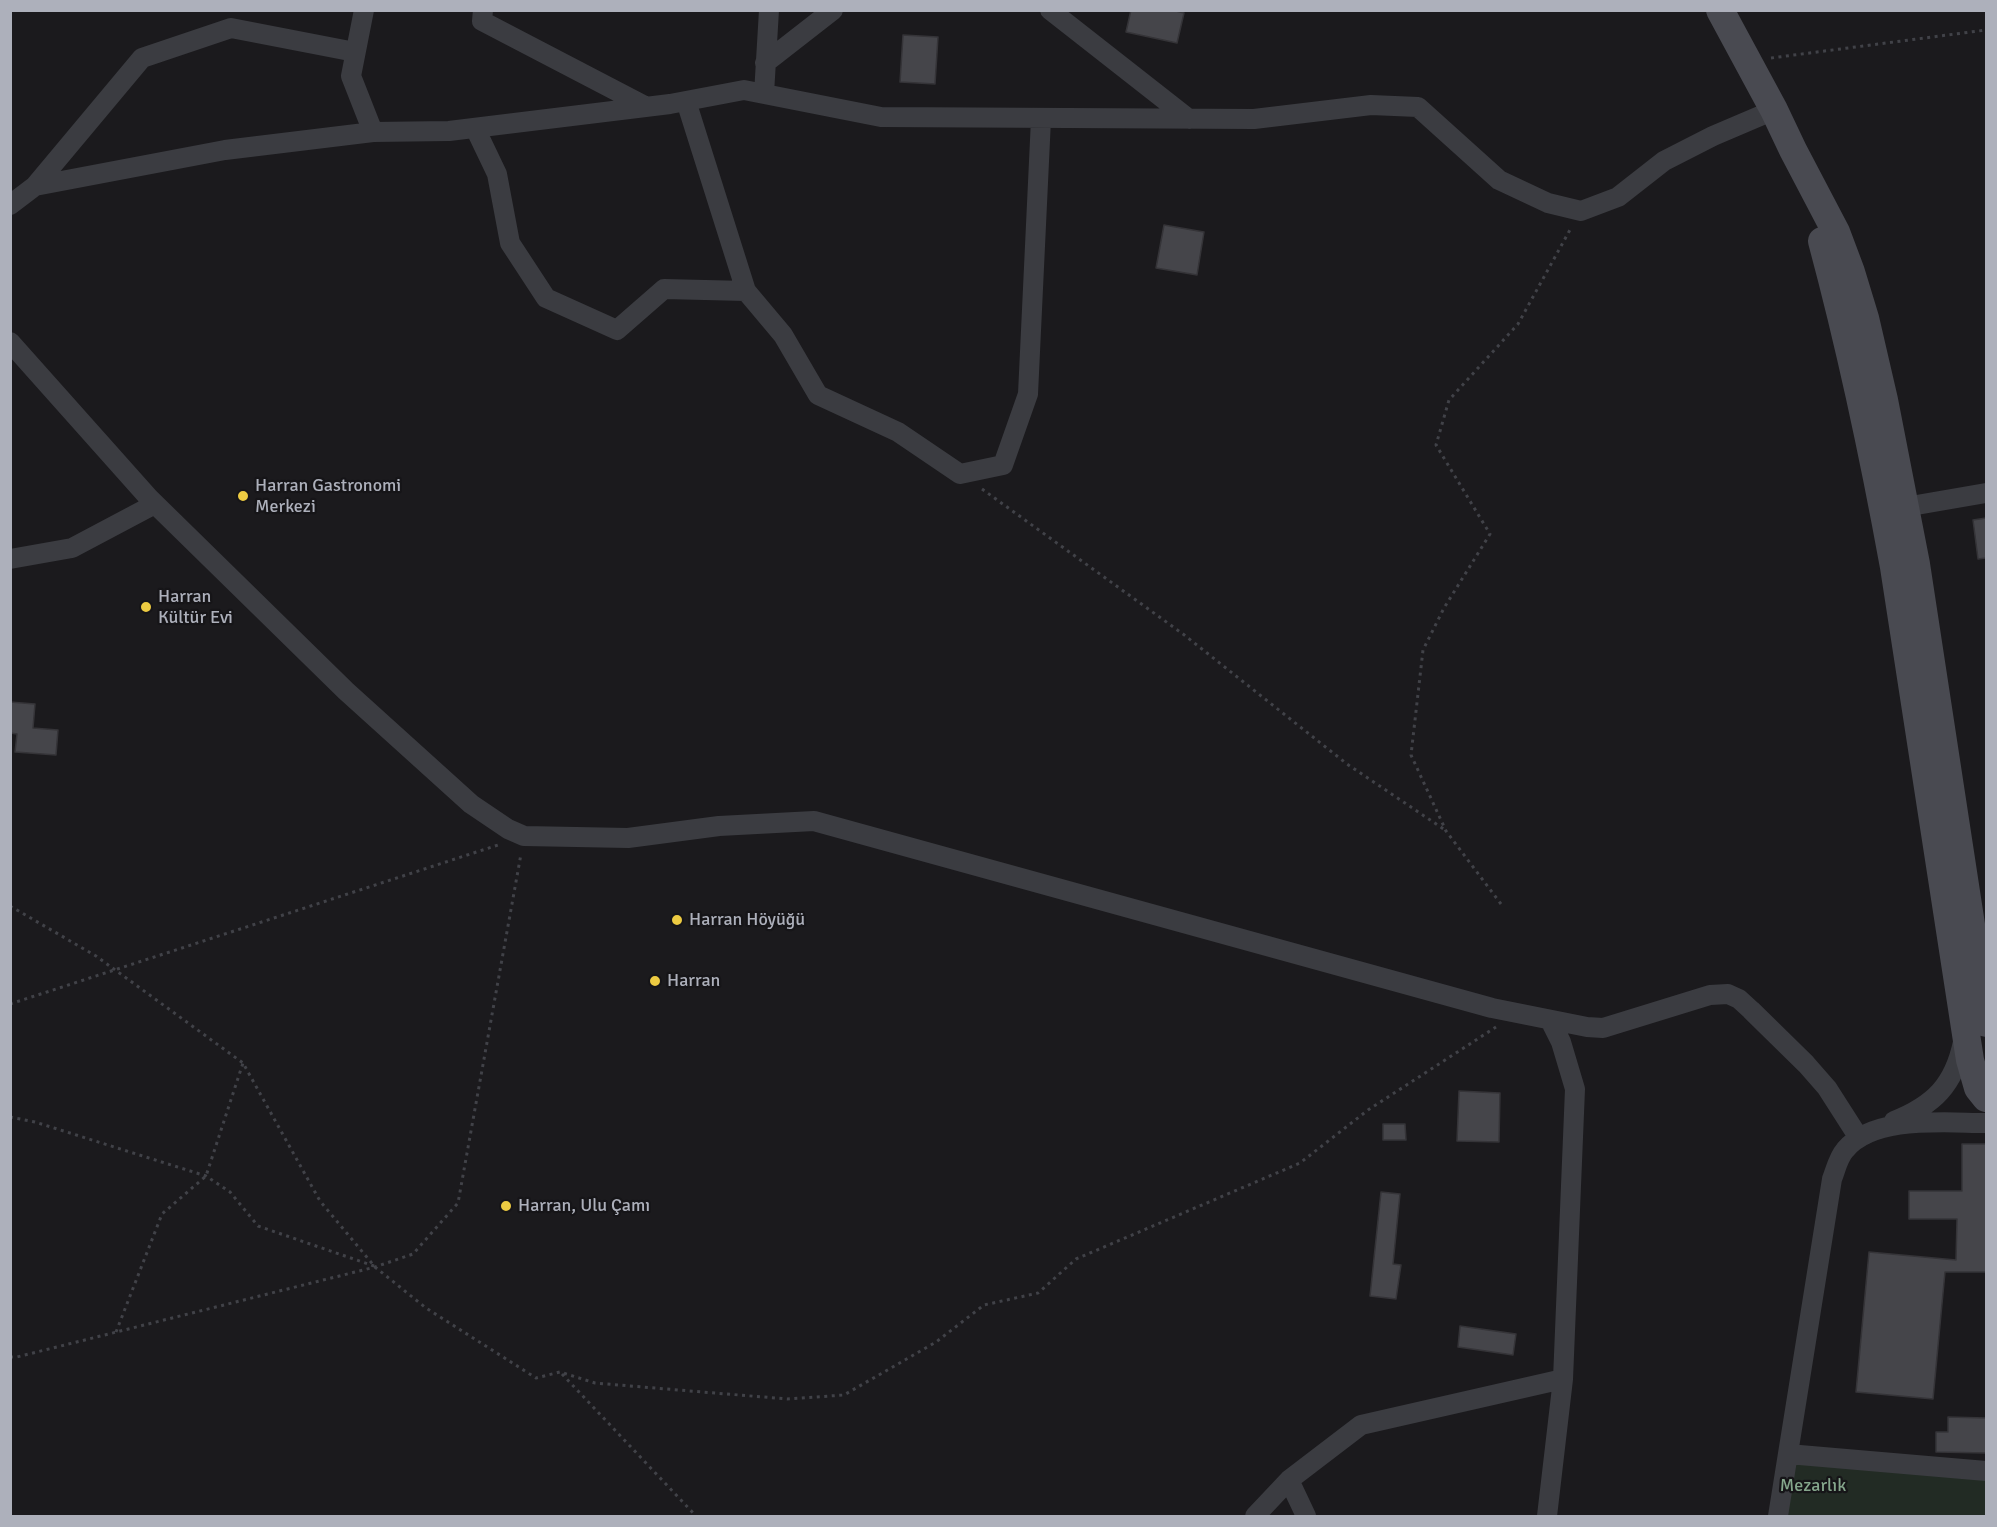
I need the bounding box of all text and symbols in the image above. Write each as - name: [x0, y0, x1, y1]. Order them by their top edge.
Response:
- place label: Harran Gastronomi Merkezi: [255, 475, 401, 518]
- marker: Harran Gastronomi Merkezi: [236, 489, 250, 503]
- place label: Harran Kültür Evi: [158, 586, 233, 628]
- marker: Harran Kültür Evi: [139, 600, 153, 614]
- place label: Harran Höyüğü: [689, 909, 805, 931]
- marker: Harran Höyüğü: [670, 913, 684, 927]
- place label: Harran: [667, 970, 720, 992]
- marker: Harran: [648, 974, 662, 988]
- place label: Harran, Ulu Çamı: [518, 1195, 650, 1217]
- marker: Harran, Ulu Çamı: [499, 1199, 513, 1213]
- park label: Mezarlık: [1780, 1475, 1846, 1497]

